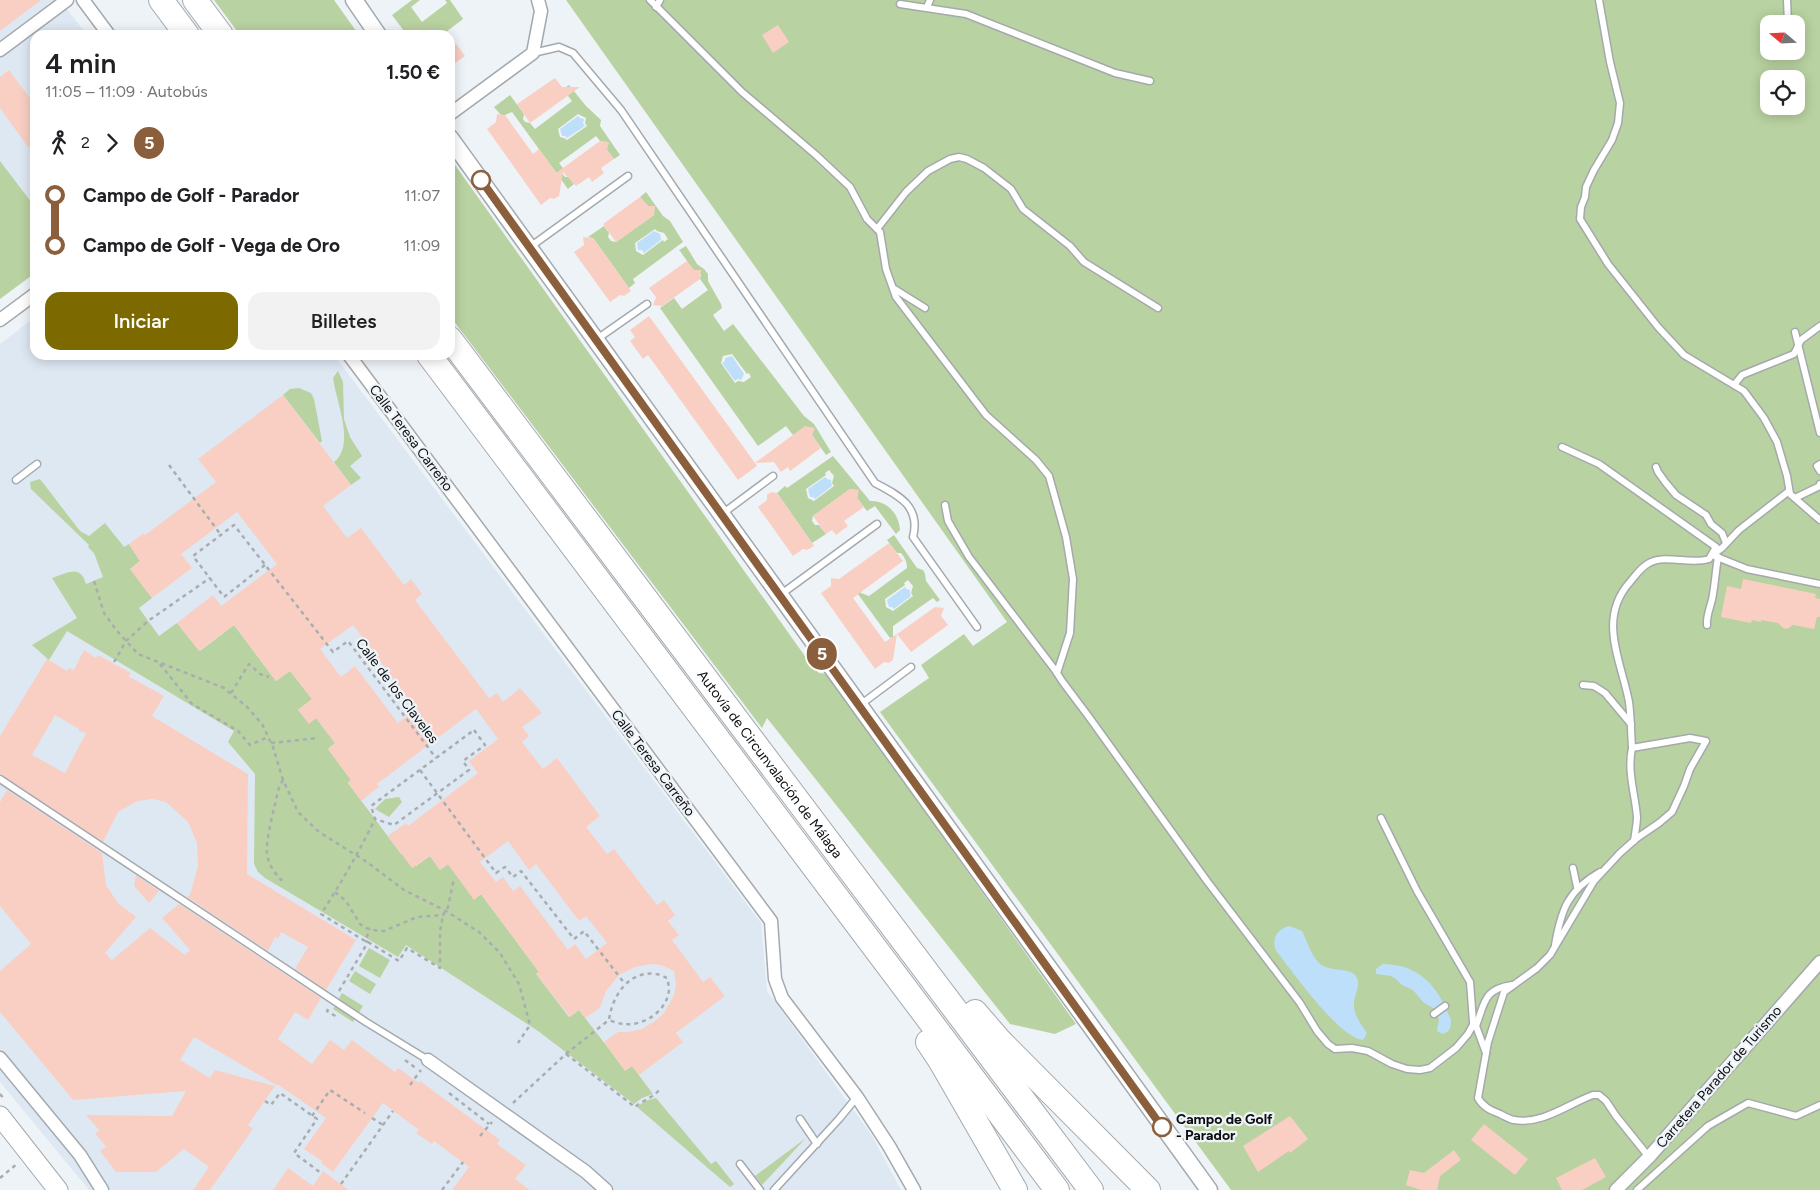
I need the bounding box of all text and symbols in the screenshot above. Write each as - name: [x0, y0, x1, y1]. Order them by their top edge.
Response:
- north arrow: [1760, 15, 1805, 60]
- map controls: [1760, 15, 1805, 115]
- text: 4 min: [45, 46, 116, 80]
- text: 1.50 €: [386, 61, 440, 84]
- button: locate: [1760, 70, 1805, 115]
- text: 11:05 – 11:09 · Autobús: [45, 82, 208, 101]
- icon: walk: [45, 129, 73, 157]
- icon: forward: [98, 129, 126, 157]
- text: 5: [144, 132, 154, 154]
- text: 2: [81, 133, 90, 152]
- unlabelled marker: [471, 170, 491, 190]
- text: Campo de Golf - Parador: [83, 184, 299, 207]
- text: 11:07: [404, 186, 440, 205]
- text: Campo de Golf - Vega de Oro: [83, 234, 340, 257]
- text: 11:09: [403, 236, 440, 255]
- button: Iniciar: [45, 292, 238, 350]
- button: Billetes: [248, 292, 440, 350]
- street label: Calle Teresa Carreño: [365, 381, 457, 495]
- street label: Calle de los Claveles: [352, 635, 442, 747]
- line badge: 5: [806, 638, 838, 670]
- text: 5: [817, 643, 827, 665]
- street label: Autovía de Circunvalación de Málaga: [694, 667, 846, 861]
- street label: Calle Teresa Carreño: [607, 706, 699, 820]
- street label: Carretera Parador de Turismo: [1653, 1002, 1785, 1152]
- place label: Campo de Golf - Parador: [1176, 1111, 1273, 1144]
- marker: Campo de Golf - Parador: [1152, 1117, 1172, 1137]

